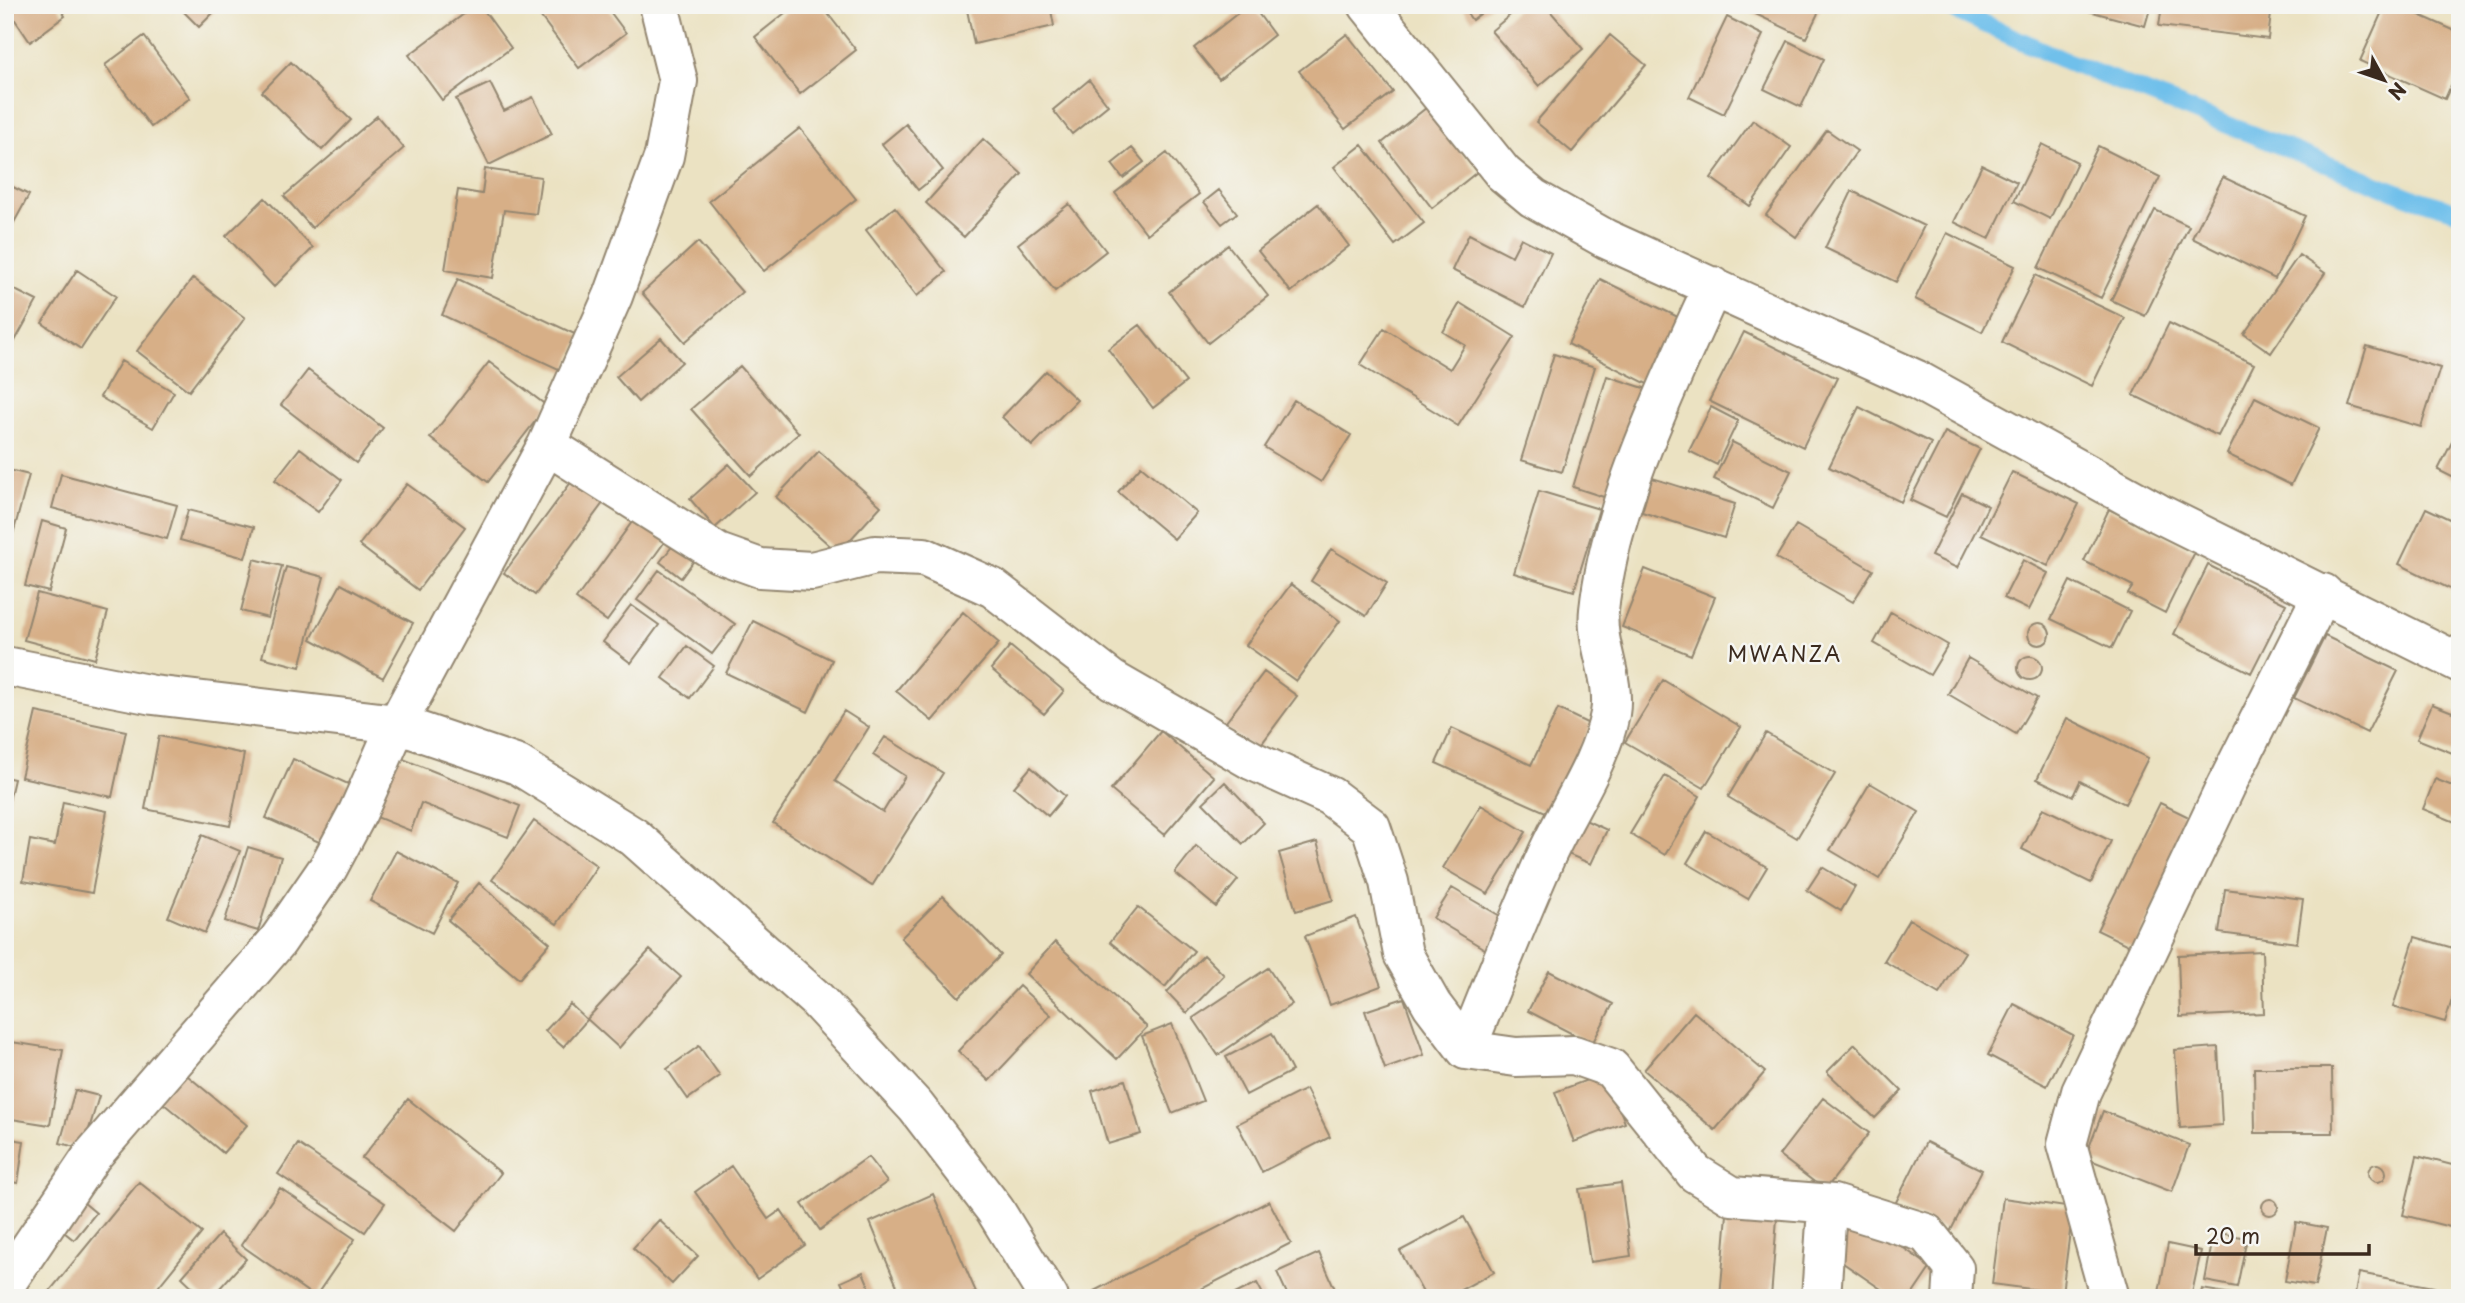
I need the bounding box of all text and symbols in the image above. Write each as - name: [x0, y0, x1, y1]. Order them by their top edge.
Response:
- north arrow: [2350, 46, 2420, 116]
- text: N: [2382, 77, 2413, 106]
- district label: MWANZA: [1728, 637, 1842, 669]
- scale bar: [2196, 1212, 2369, 1256]
- text: 20 m: [2206, 1219, 2260, 1251]

